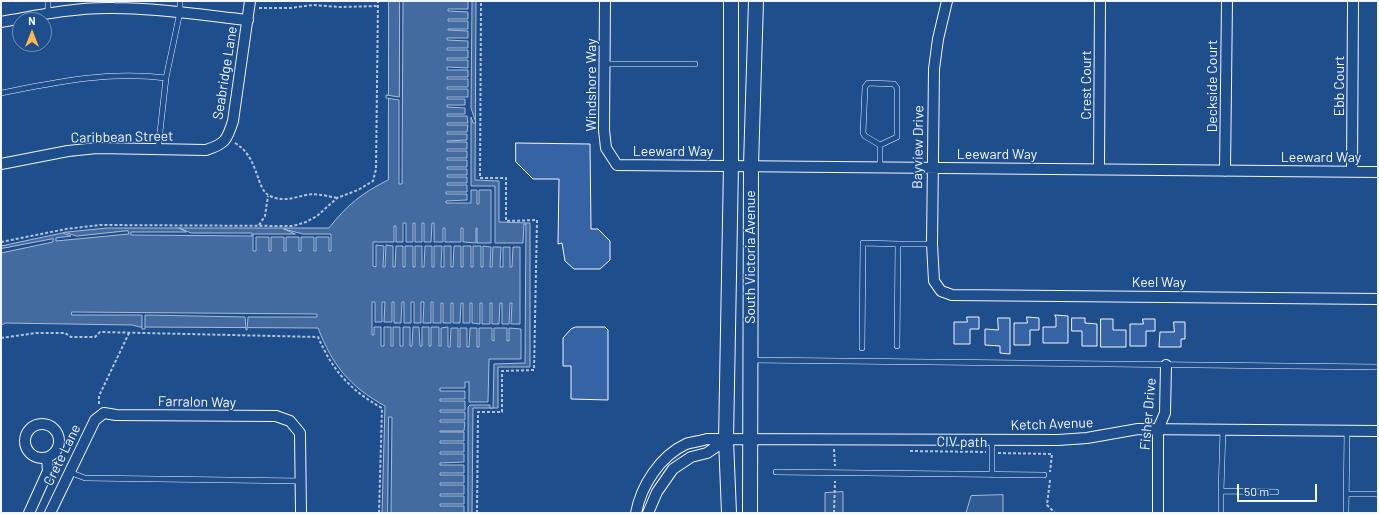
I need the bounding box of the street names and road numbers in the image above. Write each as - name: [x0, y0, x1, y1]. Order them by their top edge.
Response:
- street label: Seabridge Lane: [209, 25, 241, 121]
- street label: Windshore Way: [583, 38, 599, 132]
- street label: Deckside Court: [1204, 40, 1220, 132]
- street label: Crest Court: [1078, 50, 1094, 120]
- street label: Ebb Court: [1331, 56, 1347, 116]
- street label: Bayview Drive: [909, 105, 927, 189]
- street label: Caribbean Street: [71, 128, 173, 146]
- street label: Leeward Way: [633, 143, 713, 159]
- street label: Leeward Way: [957, 146, 1037, 162]
- street label: Leeward Way: [1281, 149, 1361, 165]
- street label: South Victoria Avenue: [742, 190, 758, 324]
- street label: Keel Way: [1132, 274, 1186, 290]
- street label: Fisher Drive: [1136, 377, 1160, 451]
- street label: Farralon Way: [158, 393, 236, 411]
- street label: Ketch Avenue: [1010, 414, 1094, 434]
- street label: Crete Lane: [40, 422, 84, 488]
- street label: CIV path: [937, 433, 987, 451]

